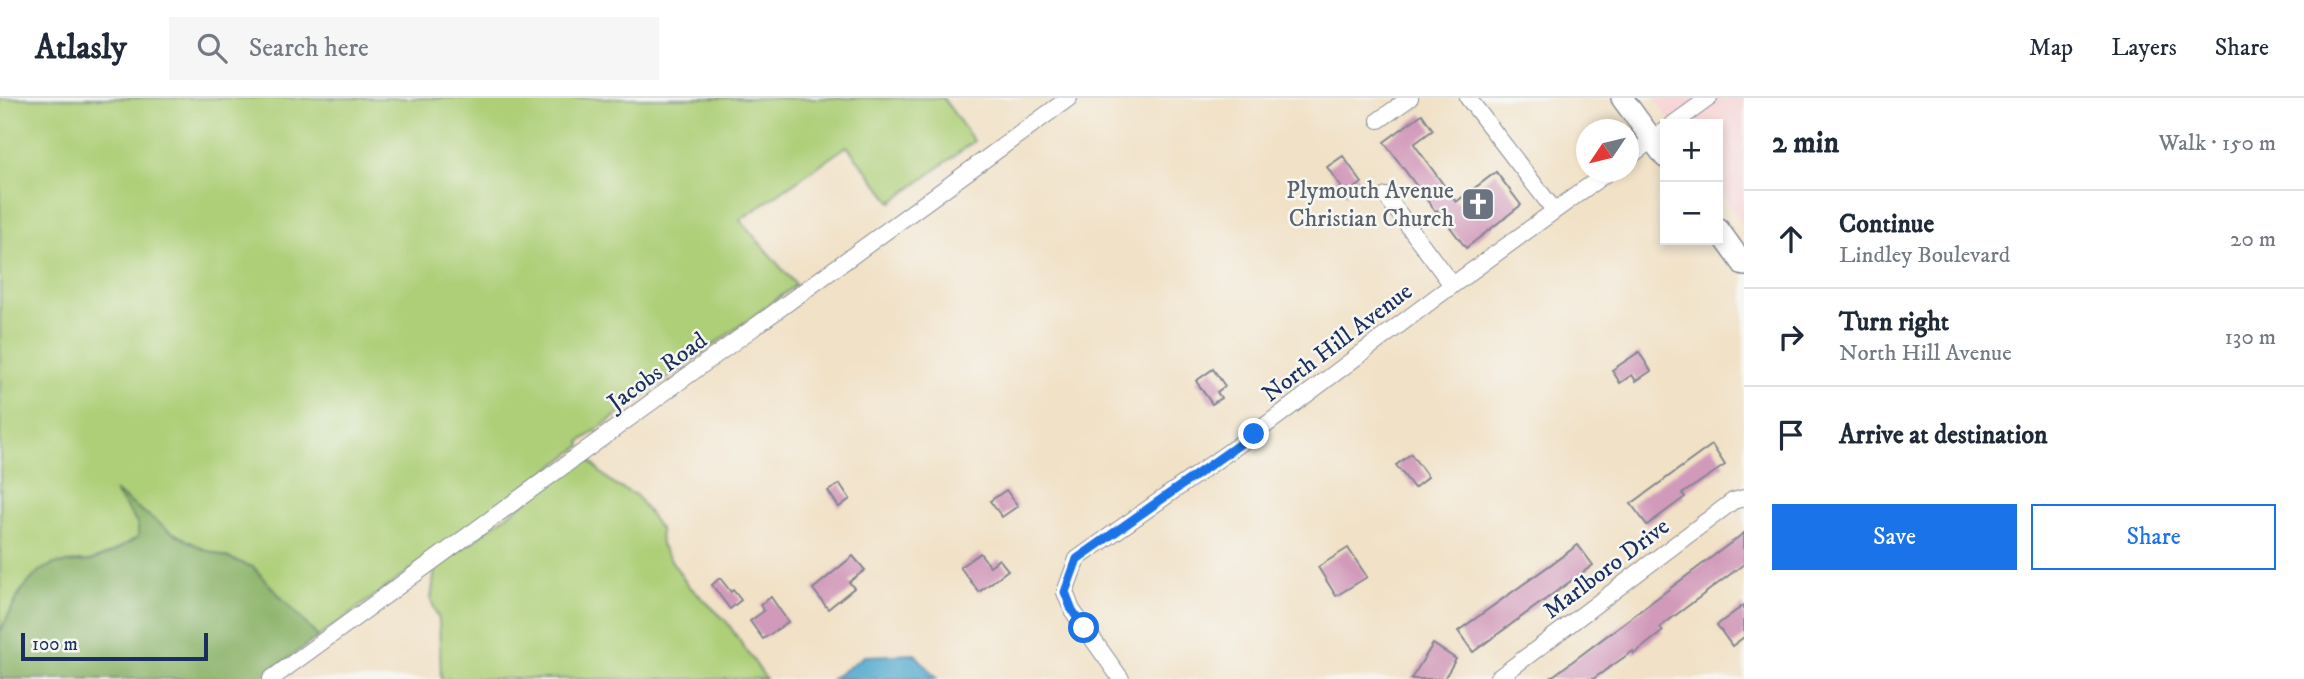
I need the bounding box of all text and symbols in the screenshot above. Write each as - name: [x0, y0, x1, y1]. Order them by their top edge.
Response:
- search box: [169, 17, 659, 80]
- text: Atlasly: [35, 28, 127, 69]
- icon: search: [193, 29, 231, 67]
- text: Search here: [249, 32, 369, 65]
- text: Map: [2029, 33, 2073, 63]
- text: Layers: [2111, 33, 2177, 63]
- text: Share: [2215, 33, 2269, 63]
- north arrow: [1576, 119, 1639, 182]
- map controls: [1660, 119, 1723, 245]
- button: +: [1660, 119, 1723, 182]
- text: 2 min: [1772, 125, 1839, 162]
- text: Walk · 150 m: [2159, 129, 2276, 158]
- place label: Plymouth Avenue Christian Church: [1286, 176, 1454, 234]
- button: −: [1660, 182, 1723, 245]
- church icon: Plymouth Avenue Christian Church: [1459, 185, 1497, 223]
- text: Continue: [1839, 208, 1934, 241]
- icon: ahead: [1772, 220, 1810, 258]
- text: 20 m: [2230, 225, 2276, 254]
- text: Lindley Boulevard: [1839, 241, 2010, 270]
- street label: North Hill Avenue: [1257, 277, 1419, 409]
- text: Turn right: [1839, 306, 1949, 339]
- icon: right: [1772, 318, 1810, 356]
- text: 130 m: [2224, 323, 2276, 352]
- street label: Jacobs Road: [600, 326, 713, 419]
- text: North Hill Avenue: [1839, 339, 2012, 368]
- icon: arrive: [1772, 416, 1810, 454]
- route end: [1238, 418, 1269, 449]
- text: Arrive at destination: [1839, 419, 2048, 452]
- button: Save: [1772, 504, 2017, 570]
- button: Share: [2031, 504, 2276, 570]
- street label: Marlboro Drive: [1538, 512, 1676, 626]
- route start: [1068, 612, 1099, 643]
- scale bar: [21, 630, 208, 662]
- text: 100 m: [32, 633, 78, 656]

